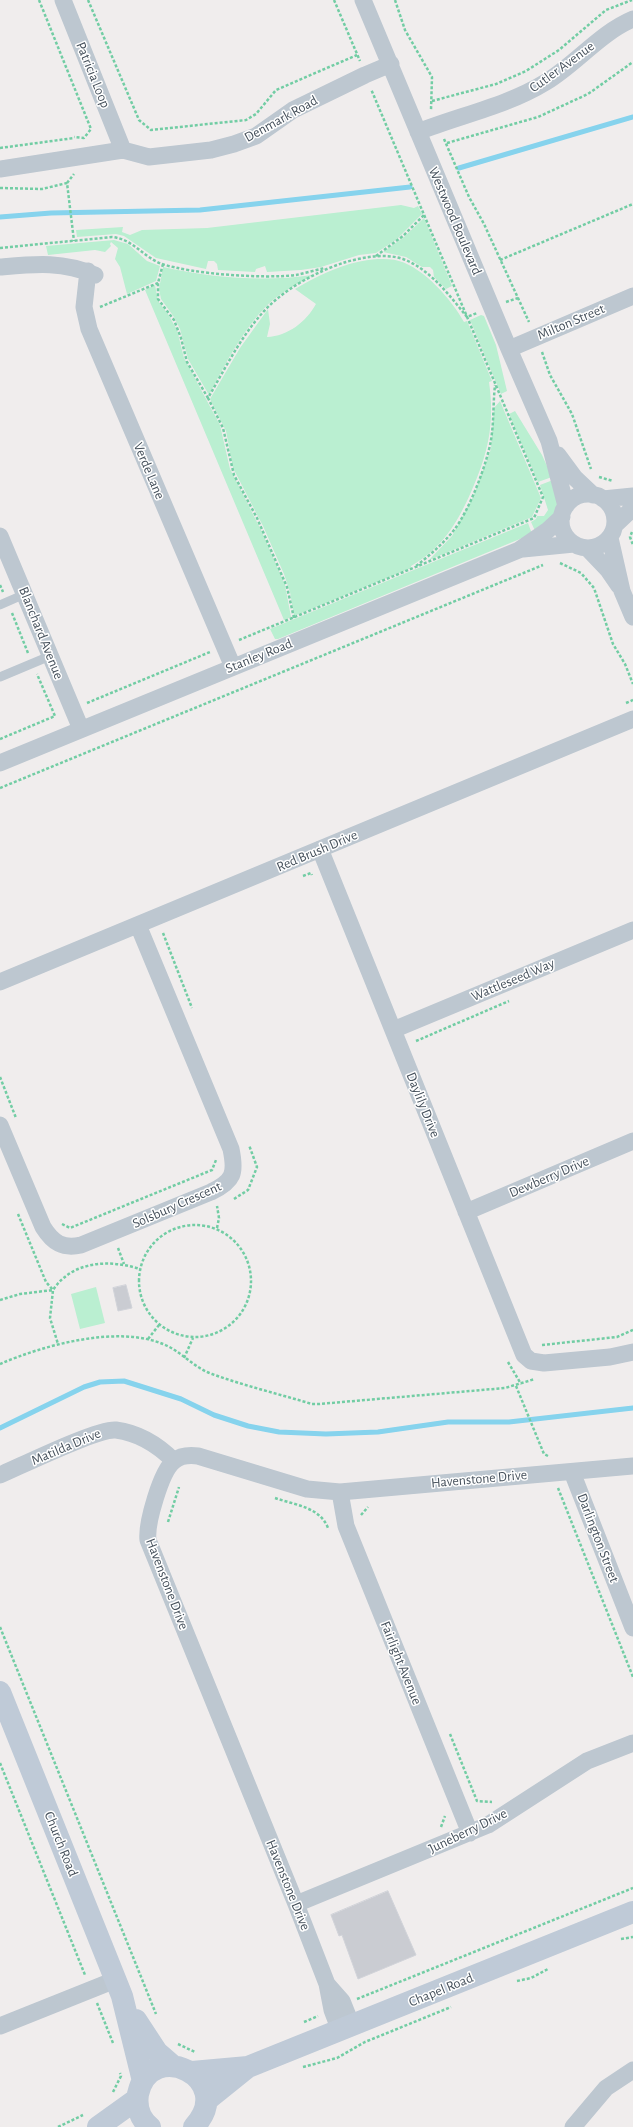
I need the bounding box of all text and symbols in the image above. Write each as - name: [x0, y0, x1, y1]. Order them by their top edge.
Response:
- street label: Cutler Avenue: [526, 38, 598, 96]
- street label: Patricia Loop: [72, 39, 114, 111]
- street label: Denmark Road: [241, 92, 321, 146]
- street label: Westwood Boulevard: [425, 165, 485, 277]
- street label: Milton Street: [535, 300, 607, 344]
- street label: Verde Lane: [130, 440, 168, 502]
- street label: Blanchard Avenue: [15, 584, 67, 682]
- street label: Stanley Road: [223, 635, 295, 677]
- street label: Red Brush Drive: [274, 826, 360, 876]
- street label: Wattleseed Way: [469, 955, 557, 1005]
- street label: Daylily Drive: [402, 1070, 444, 1140]
- street label: Dewberry Drive: [507, 1153, 591, 1201]
- street label: Solsbury Crescent: [130, 1178, 224, 1232]
- street label: Matilda Drive: [29, 1425, 103, 1469]
- street label: Havenstone Drive: [430, 1466, 528, 1492]
- street label: Darlington Street: [573, 1491, 623, 1585]
- street label: Havenstone Drive: [142, 1536, 192, 1632]
- street label: Fairlight Avenue: [377, 1619, 425, 1707]
- street label: Juneberry Drive: [426, 1805, 510, 1857]
- street label: Church Road: [40, 1809, 82, 1879]
- street label: Havenstone Drive: [262, 1837, 314, 1933]
- street label: Chapel Road: [406, 1969, 476, 2011]

